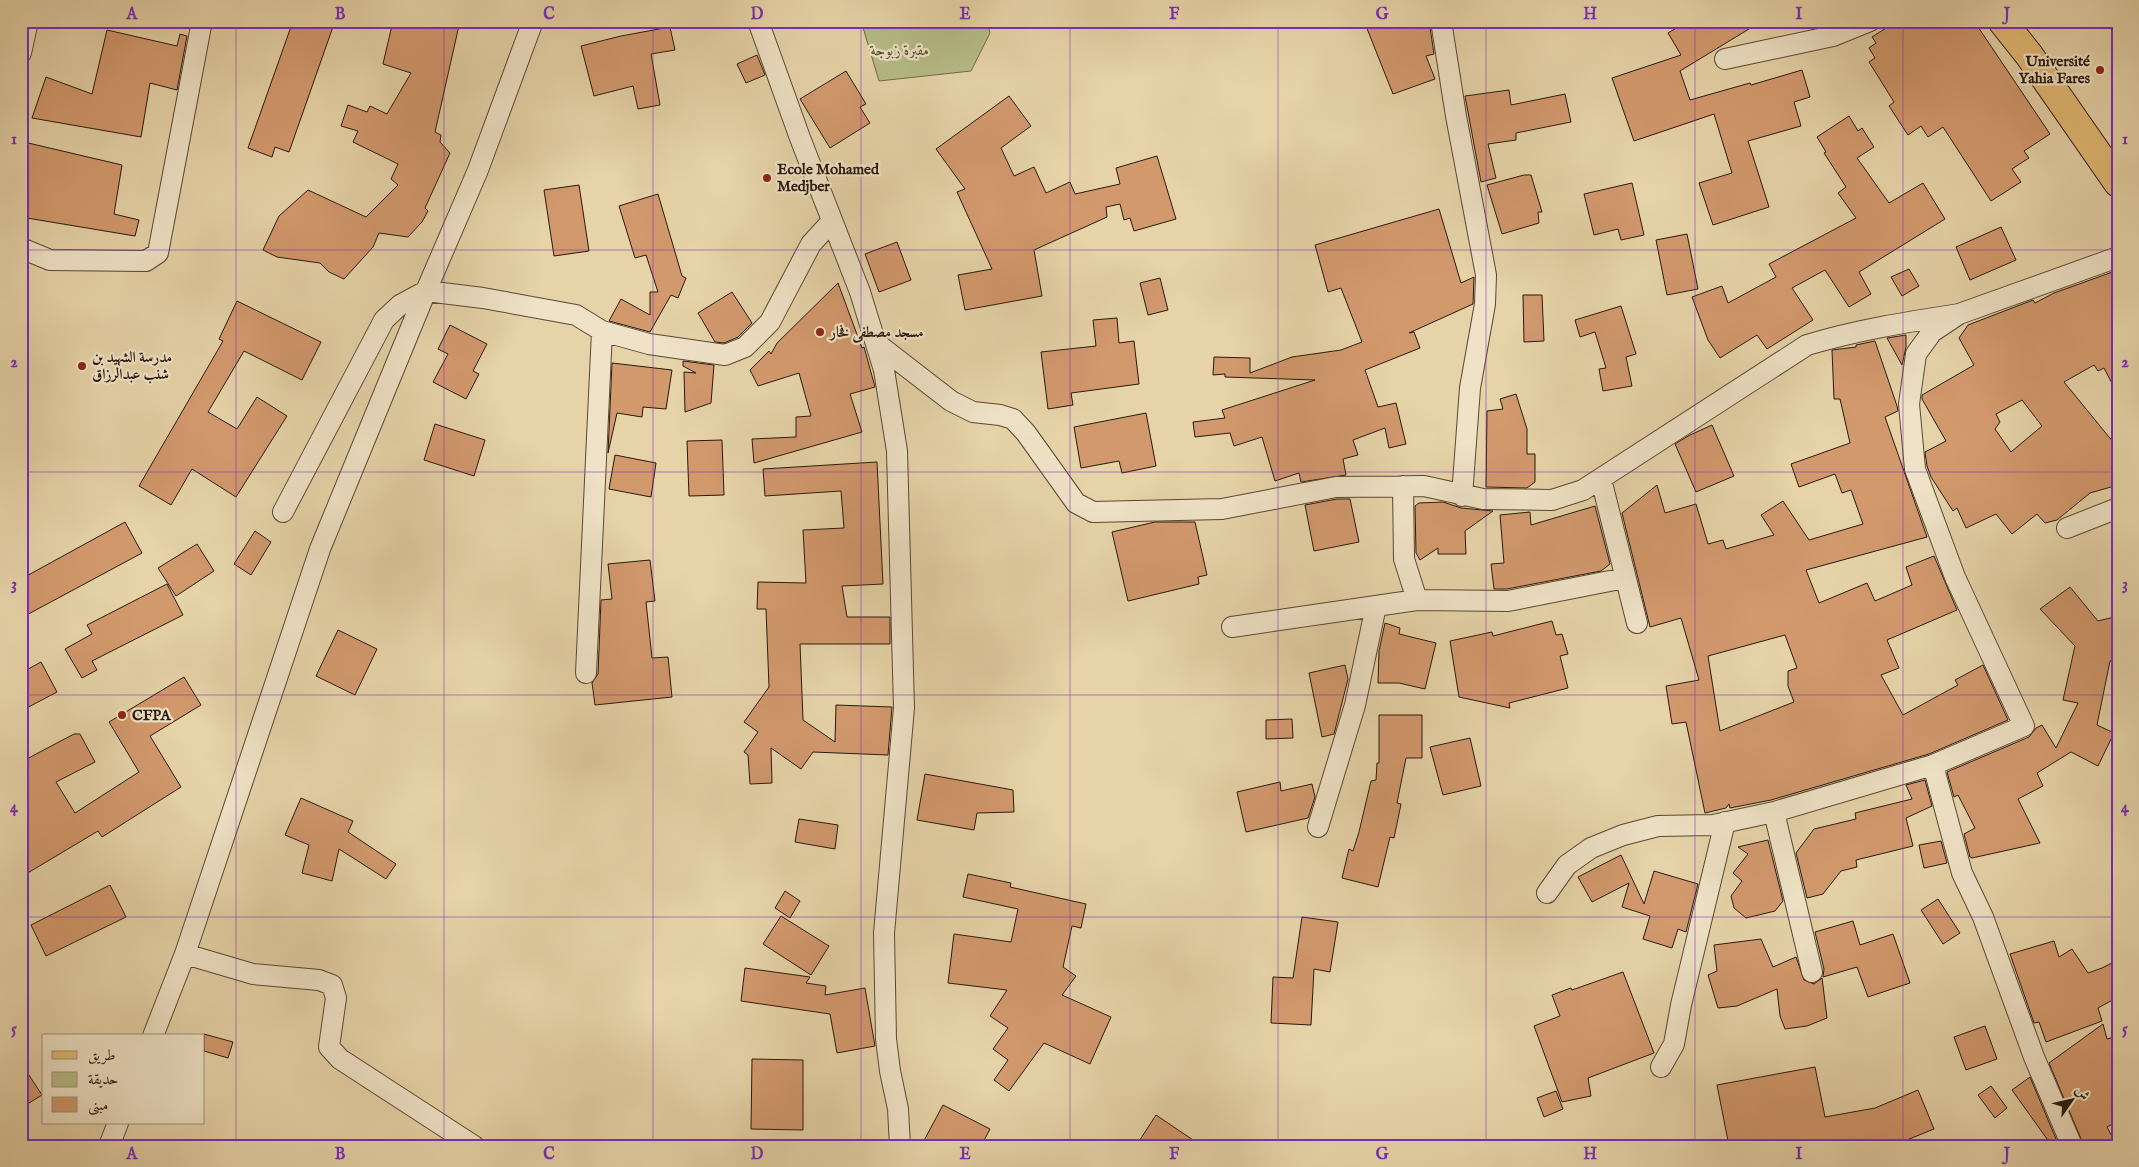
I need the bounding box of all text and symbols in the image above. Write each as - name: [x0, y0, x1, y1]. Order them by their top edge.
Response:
- text: A: [126, 5, 139, 25]
- text: B: [335, 5, 346, 25]
- text: C: [543, 5, 555, 25]
- text: D: [751, 5, 764, 25]
- text: E: [959, 5, 971, 25]
- text: F: [1169, 5, 1180, 25]
- text: G: [1376, 5, 1389, 25]
- text: H: [1583, 5, 1597, 25]
- text: I: [1796, 5, 1803, 25]
- text: J: [2002, 5, 2011, 25]
- park label: مقبرة زبوجة: [869, 41, 929, 60]
- place label: Université Yahia Fares: [2019, 52, 2091, 88]
- marker: Université Yahia Fares: [2094, 64, 2106, 76]
- text: 1: [11, 130, 17, 150]
- text: 1: [2122, 130, 2128, 150]
- place label: Ecole Mohamed Medjber: [777, 160, 880, 196]
- marker: Ecole Mohamed Medjber: [761, 172, 773, 184]
- place label: مسجد مصطفى فخار: [828, 323, 924, 343]
- marker: مسجد مصطفى فخار: [814, 326, 826, 338]
- place label: مدرسة الشهيد بن شنب عبدالرزاق: [92, 348, 172, 384]
- text: 2: [10, 353, 18, 373]
- text: 2: [2121, 353, 2129, 373]
- marker: مدرسة الشهيد بن شنب عبدالرزاق: [76, 360, 88, 372]
- text: 3: [11, 575, 17, 595]
- text: 3: [2122, 575, 2128, 595]
- place label: CFPA: [132, 706, 172, 725]
- marker: CFPA: [116, 709, 128, 721]
- text: 4: [10, 798, 19, 818]
- text: 4: [2121, 798, 2130, 818]
- text: 5: [11, 1020, 17, 1040]
- text: 5: [2122, 1020, 2128, 1040]
- legend: [42, 1034, 205, 1124]
- text: طريق: [88, 1046, 115, 1065]
- text: حديقة: [88, 1070, 118, 1089]
- north arrow: [2046, 1074, 2096, 1124]
- text: ش: [2071, 1082, 2093, 1104]
- text: مبنى: [88, 1096, 108, 1116]
- text: A: [126, 1145, 139, 1165]
- text: B: [335, 1145, 346, 1165]
- text: C: [543, 1145, 555, 1165]
- text: D: [751, 1145, 764, 1165]
- text: E: [959, 1145, 971, 1165]
- text: F: [1169, 1145, 1180, 1165]
- text: G: [1376, 1145, 1389, 1165]
- text: H: [1583, 1145, 1597, 1165]
- text: I: [1796, 1145, 1803, 1165]
- text: J: [2002, 1145, 2011, 1165]

